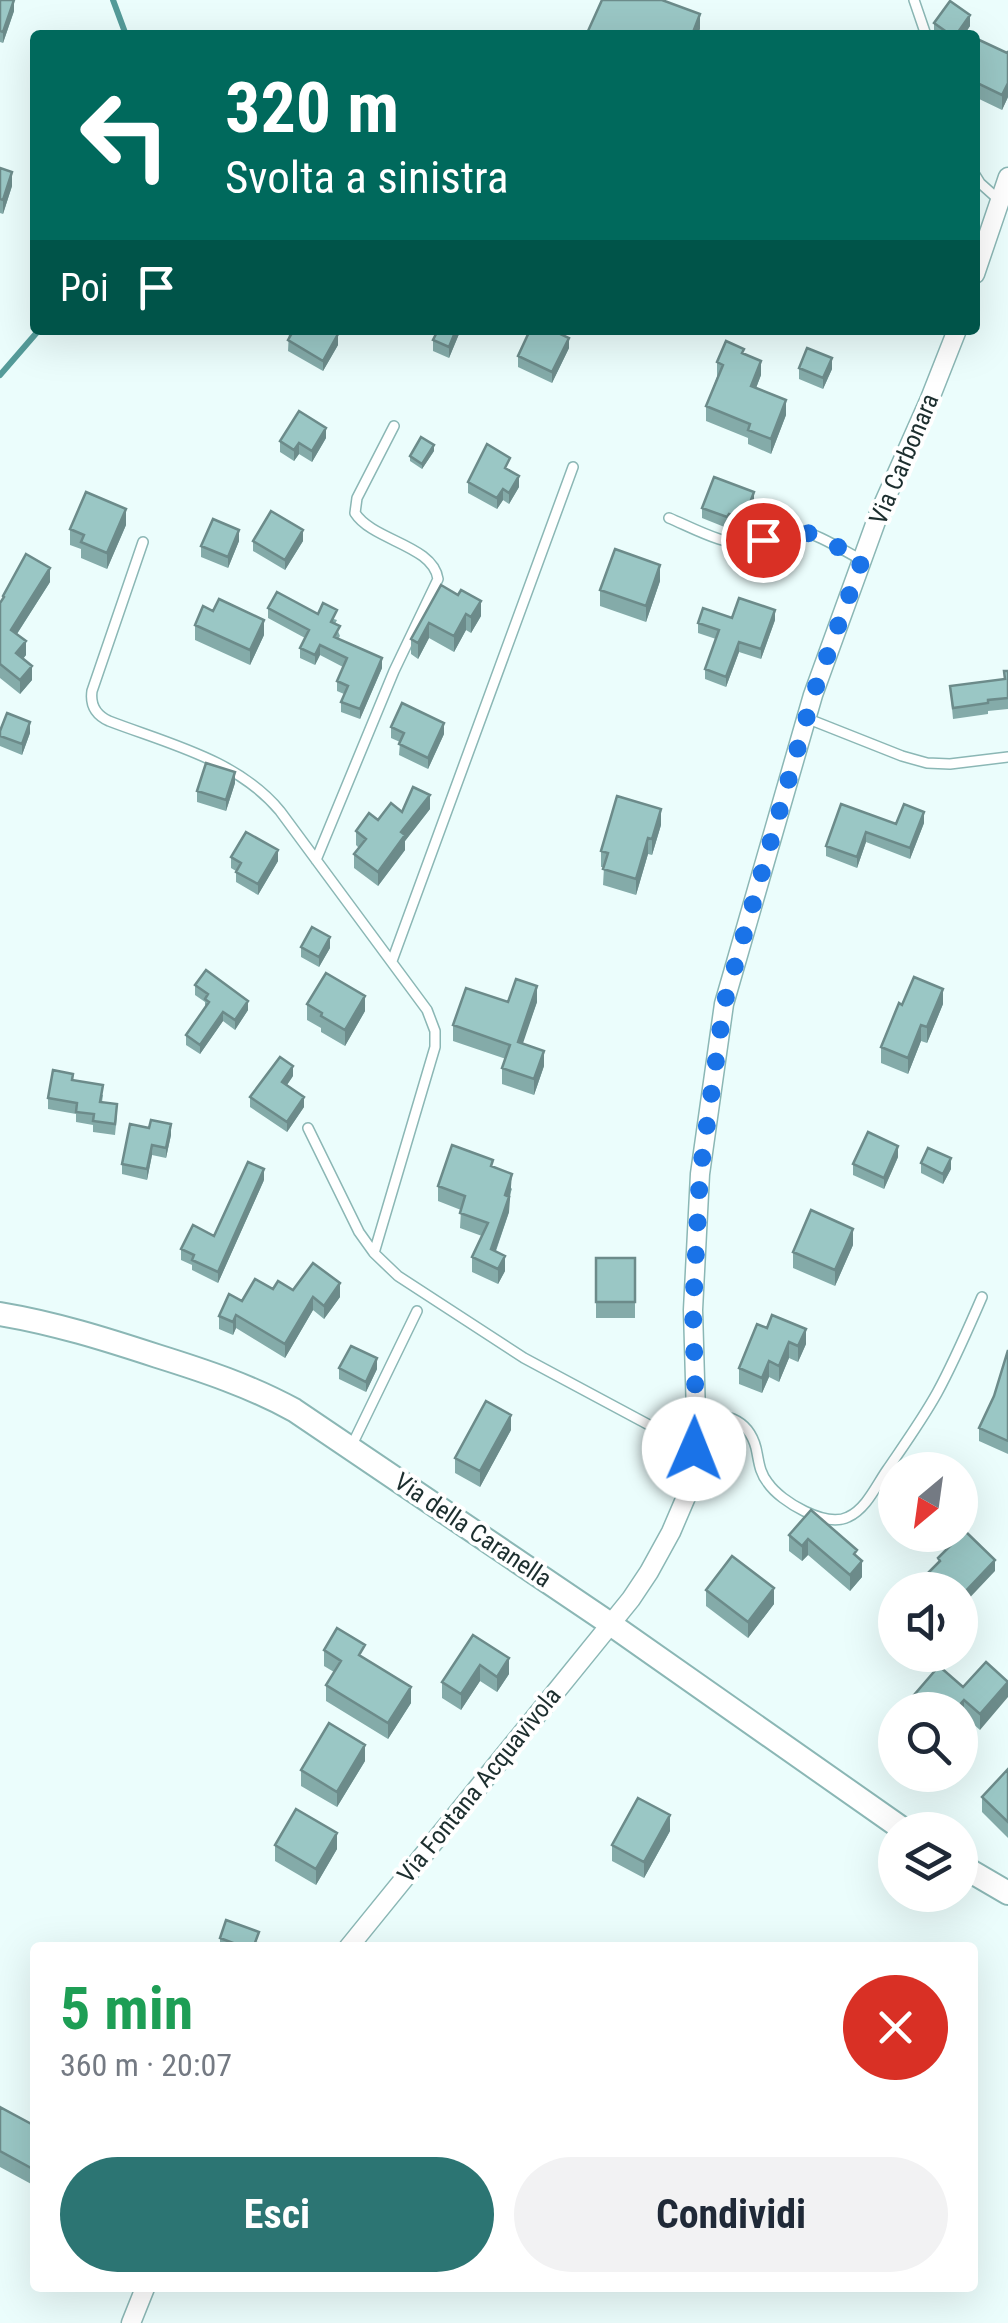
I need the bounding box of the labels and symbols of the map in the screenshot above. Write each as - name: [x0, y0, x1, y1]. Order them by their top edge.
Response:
- street label: Via Carbonara: [863, 389, 945, 529]
- pin: [721, 498, 806, 583]
- position arrow: [642, 1397, 746, 1501]
- north arrow: [878, 1452, 978, 1552]
- street label: Via della Caranella: [389, 1467, 557, 1593]
- street label: Via Fontana Acquavivola: [391, 1682, 567, 1888]

